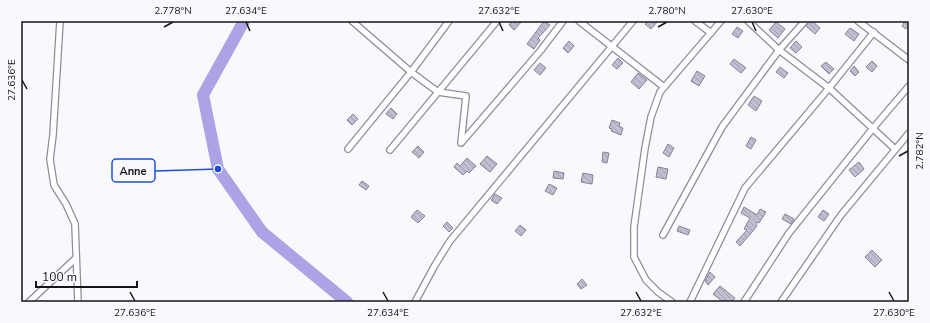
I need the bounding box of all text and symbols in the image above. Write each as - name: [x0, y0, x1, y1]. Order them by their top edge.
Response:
- text: 2.778°N: [154, 4, 192, 18]
- text: 27.634°E: [225, 4, 267, 18]
- text: 27.632°E: [478, 4, 520, 18]
- text: 2.780°N: [648, 4, 686, 18]
- text: 27.630°E: [731, 4, 773, 18]
- text: 27.636°E: [5, 59, 19, 101]
- text: 2.782°N: [913, 132, 927, 170]
- callout: Anne: [112, 159, 155, 182]
- text: Anne: [119, 164, 147, 179]
- scale bar: [36, 263, 137, 289]
- text: 100 m: [42, 269, 77, 285]
- text: 27.636°E: [114, 306, 156, 320]
- text: 27.634°E: [367, 306, 409, 320]
- text: 27.632°E: [620, 306, 662, 320]
- text: 27.630°E: [873, 306, 915, 320]

